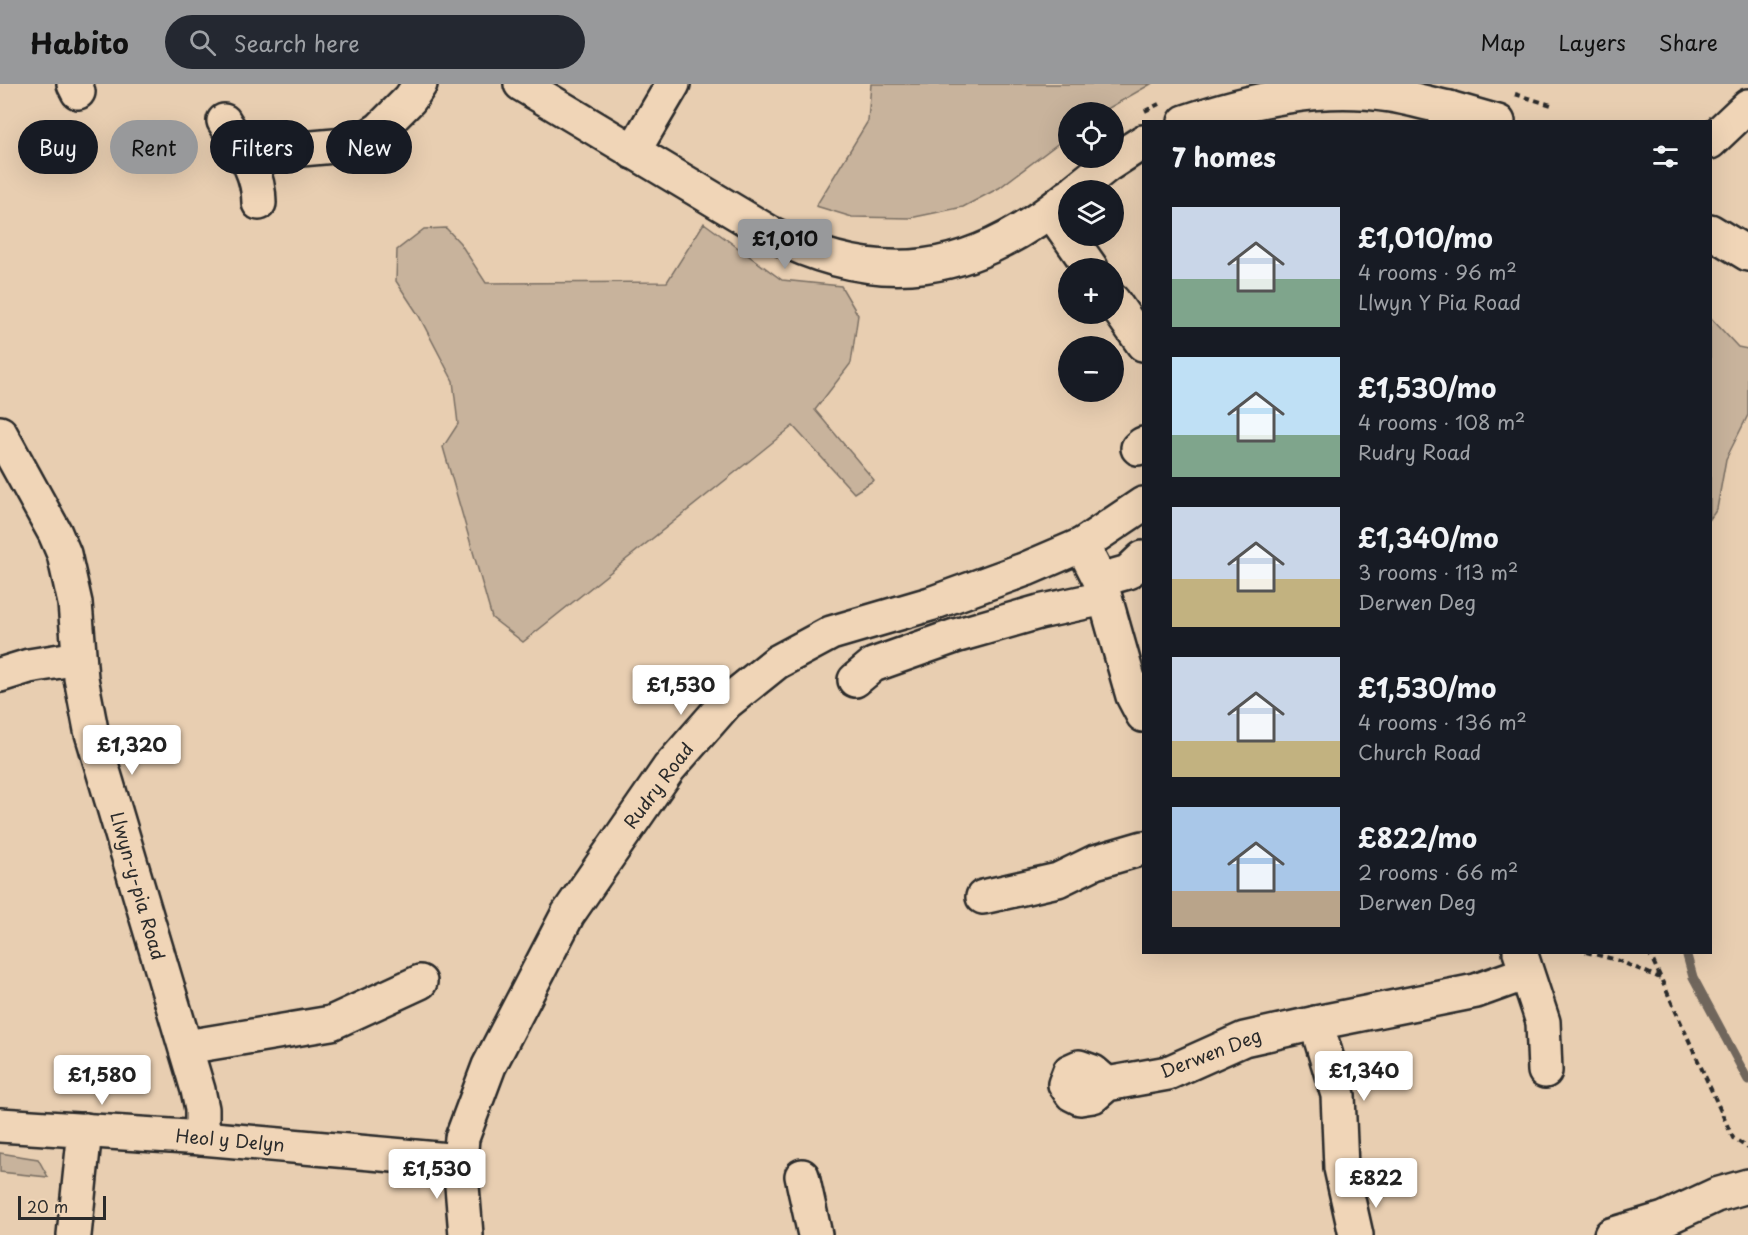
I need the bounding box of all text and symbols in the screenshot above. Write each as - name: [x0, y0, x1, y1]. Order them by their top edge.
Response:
- search box: [165, 15, 585, 69]
- text: Habito: [30, 21, 129, 64]
- icon: search: [186, 26, 219, 59]
- text: Search here: [234, 26, 360, 59]
- text: Map: [1481, 26, 1525, 58]
- text: Layers: [1558, 26, 1626, 58]
- text: Share: [1659, 26, 1718, 58]
- map controls: [1058, 102, 1124, 402]
- button: locate: [1058, 102, 1124, 168]
- chip: Buy: [18, 120, 98, 174]
- chip: Rent: [110, 120, 198, 174]
- chip: Filters: [210, 120, 314, 174]
- chip: New: [326, 120, 412, 174]
- text: 7 homes: [1172, 137, 1276, 176]
- icon: filters: [1649, 140, 1682, 173]
- button: layers: [1058, 180, 1124, 246]
- text: £1,010/mo: [1358, 218, 1493, 257]
- pin: £1,010: [736, 219, 834, 270]
- text: £1,010: [752, 223, 818, 253]
- icon: home: [1220, 231, 1292, 303]
- text: 4 rooms · 96 m²: [1358, 257, 1517, 287]
- button: +: [1058, 258, 1124, 324]
- text: Llwyn Y Pia Road: [1358, 287, 1521, 317]
- button: −: [1058, 336, 1124, 402]
- text: £1,530/mo: [1358, 368, 1496, 407]
- icon: home: [1220, 381, 1292, 453]
- text: 4 rooms · 108 m²: [1358, 407, 1525, 437]
- text: Rudry Road: [1358, 437, 1471, 467]
- text: £1,340/mo: [1358, 518, 1498, 557]
- icon: home: [1220, 531, 1292, 603]
- text: 3 rooms · 113 m²: [1358, 557, 1518, 587]
- text: Derwen Deg: [1358, 587, 1476, 617]
- pin: £1,530: [632, 665, 730, 716]
- text: £1,530/mo: [1358, 668, 1496, 707]
- text: £1,530: [647, 669, 715, 699]
- icon: home: [1220, 681, 1292, 753]
- text: 4 rooms · 136 m²: [1358, 707, 1527, 737]
- pin: £1,320: [83, 725, 181, 776]
- text: £1,320: [97, 729, 167, 759]
- street label: Rudry Road: [616, 736, 699, 834]
- text: Church Road: [1358, 737, 1481, 767]
- street label: Llwyn-y-pia Road: [104, 808, 173, 963]
- text: £822/mo: [1358, 818, 1477, 857]
- icon: home: [1220, 831, 1292, 903]
- text: 2 rooms · 66 m²: [1358, 857, 1518, 887]
- text: Derwen Deg: [1358, 887, 1476, 917]
- street label: Derwen Deg: [1156, 1021, 1265, 1084]
- pin: £1,340: [1315, 1051, 1413, 1102]
- pin: £1,580: [53, 1055, 151, 1106]
- text: £1,340: [1329, 1055, 1399, 1085]
- text: £1,580: [68, 1059, 136, 1089]
- street label: Heol y Delyn: [174, 1121, 286, 1158]
- pin: £1,530: [388, 1149, 486, 1200]
- text: £1,530: [403, 1153, 471, 1183]
- pin: £822: [1340, 1158, 1412, 1209]
- text: £822: [1349, 1162, 1403, 1192]
- scale bar: [18, 1193, 106, 1220]
- text: 20 m: [27, 1194, 68, 1218]

